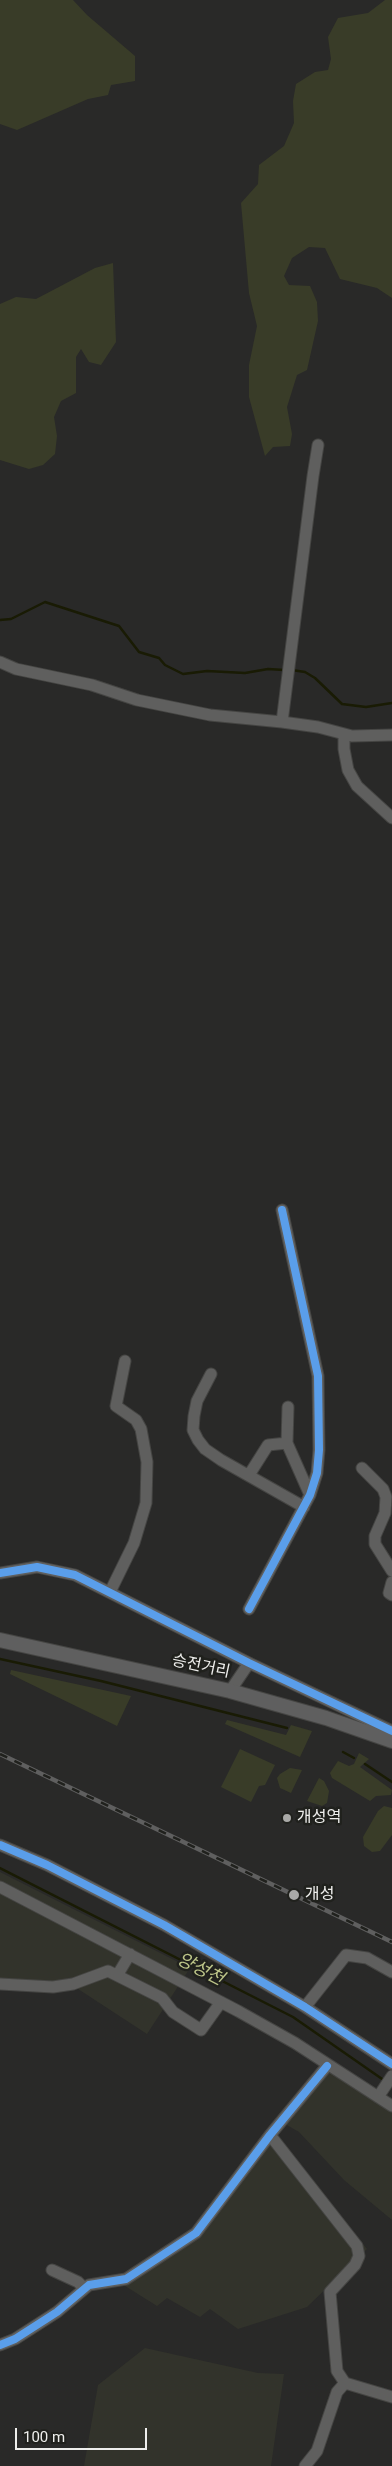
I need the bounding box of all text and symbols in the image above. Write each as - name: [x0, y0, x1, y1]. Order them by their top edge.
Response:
- street label: 승전거리: [170, 1651, 232, 1683]
- place label: 개성역: [297, 1808, 341, 1828]
- marker: 개성역: [281, 1812, 293, 1824]
- place label: 개성: [305, 1885, 334, 1905]
- marker: 개성: [287, 1888, 301, 1902]
- water label: 양성천: [173, 1949, 227, 1991]
- scale bar: [18, 2418, 150, 2450]
- text: 100 m: [23, 2428, 65, 2446]

